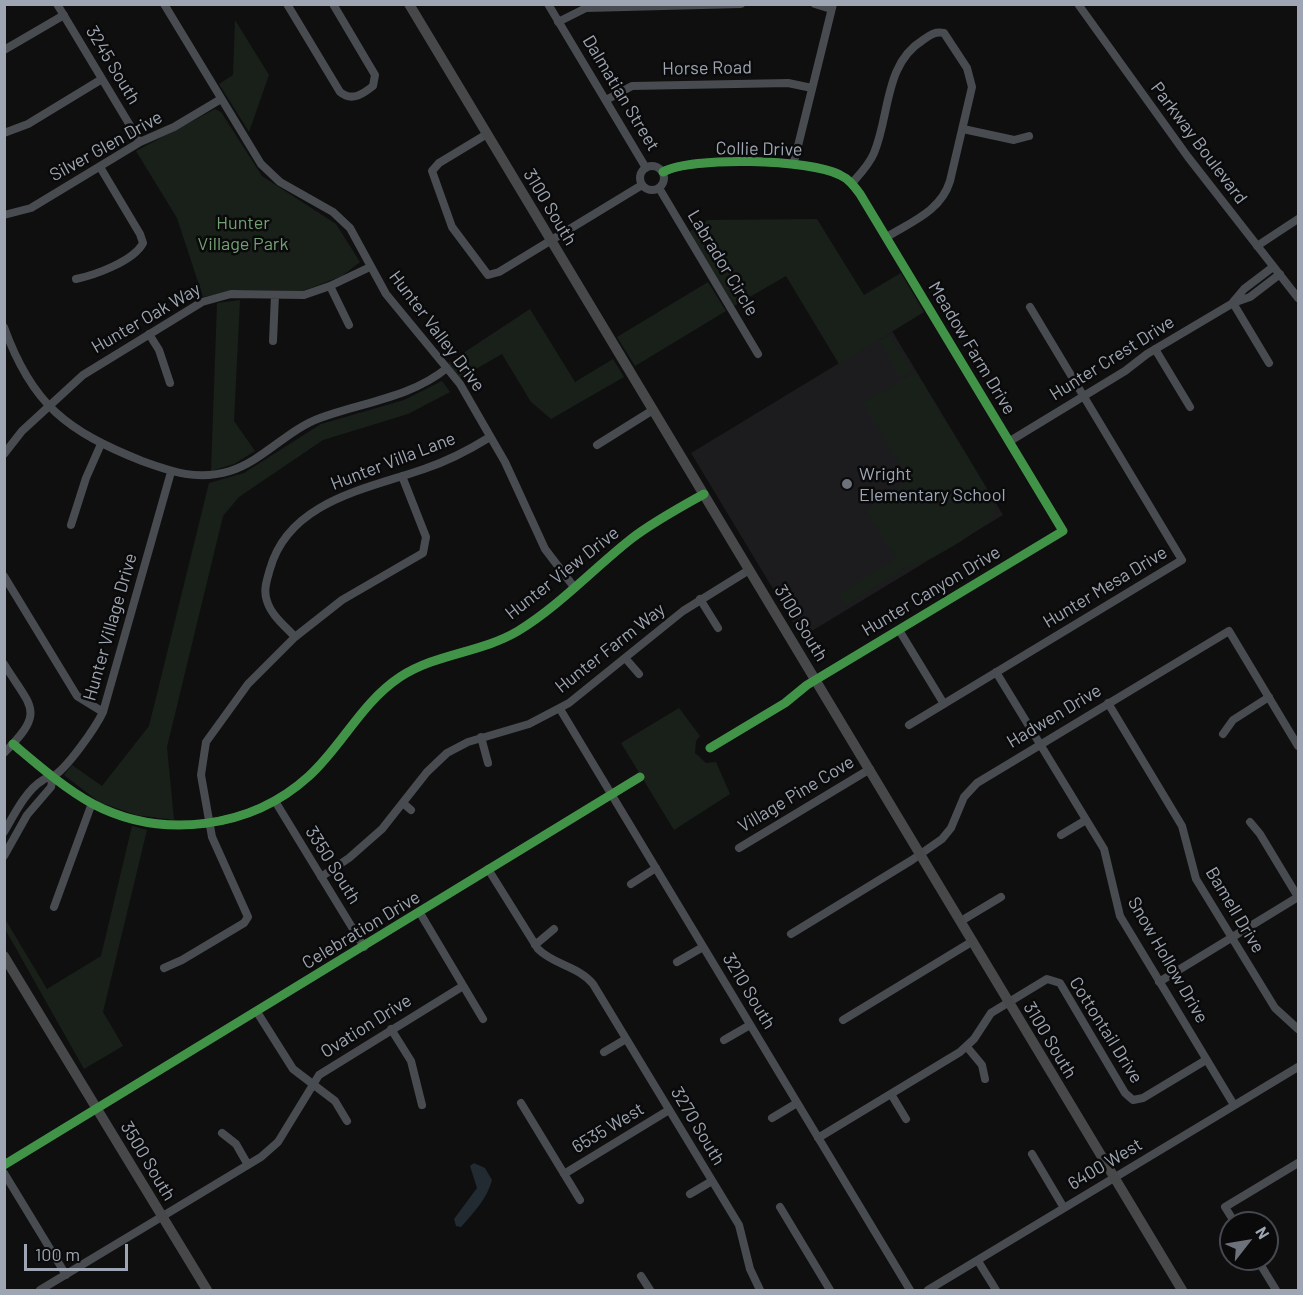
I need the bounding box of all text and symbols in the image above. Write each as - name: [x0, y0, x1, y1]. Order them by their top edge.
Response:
- street label: 3245 South: [81, 22, 145, 108]
- street label: Dalmatian Street: [578, 31, 664, 155]
- street label: Horse Road: [662, 56, 752, 80]
- street label: Parkway Boulevard: [1146, 78, 1252, 208]
- street label: Silver Glen Drive: [46, 106, 166, 186]
- street label: Collie Drive: [715, 137, 803, 161]
- street label: 3100 South: [519, 165, 581, 249]
- street label: Labrador Circle: [683, 206, 763, 320]
- park label: Hunter Village Park: [198, 212, 288, 254]
- street label: Hunter Valley Drive: [385, 266, 489, 396]
- street label: Hunter Oak Way: [88, 278, 204, 358]
- street label: Meadow Farm Drive: [924, 278, 1020, 418]
- street label: Hunter Crest Drive: [1046, 311, 1178, 405]
- street label: Hunter Villa Lane: [328, 427, 458, 495]
- place label: Wright Elementary School: [859, 463, 1006, 506]
- marker: Wright Elementary School: [840, 477, 854, 491]
- street label: Hunter View Drive: [501, 522, 623, 624]
- street label: Hunter Canyon Drive: [858, 541, 1004, 641]
- street label: Hunter Mesa Drive: [1039, 541, 1171, 633]
- street label: Hunter Village Drive: [79, 551, 141, 703]
- street label: 3100 South: [770, 581, 832, 665]
- street label: Hunter Farm Way: [551, 598, 669, 698]
- street label: Hadwen Drive: [1003, 679, 1105, 753]
- street label: Village Pine Cove: [734, 751, 858, 837]
- street label: 3350 South: [301, 822, 365, 908]
- street label: Bamell Drive: [1201, 863, 1269, 957]
- street label: Celebration Drive: [298, 886, 424, 974]
- street label: Snow Hollow Drive: [1123, 893, 1213, 1027]
- street label: 3210 South: [718, 949, 780, 1033]
- street label: Cottontail Drive: [1065, 973, 1147, 1087]
- street label: Ovation Drive: [317, 990, 415, 1062]
- street label: 3100 South: [1019, 998, 1081, 1082]
- street label: 3270 South: [666, 1083, 730, 1169]
- street label: 6535 West: [568, 1098, 648, 1158]
- street label: 3500 South: [116, 1117, 180, 1205]
- street label: 6400 West: [1064, 1133, 1146, 1195]
- north arrow: [1219, 1211, 1279, 1271]
- text: N: [1252, 1223, 1274, 1242]
- scale bar: [27, 1232, 130, 1270]
- text: 100 m: [35, 1243, 80, 1265]

